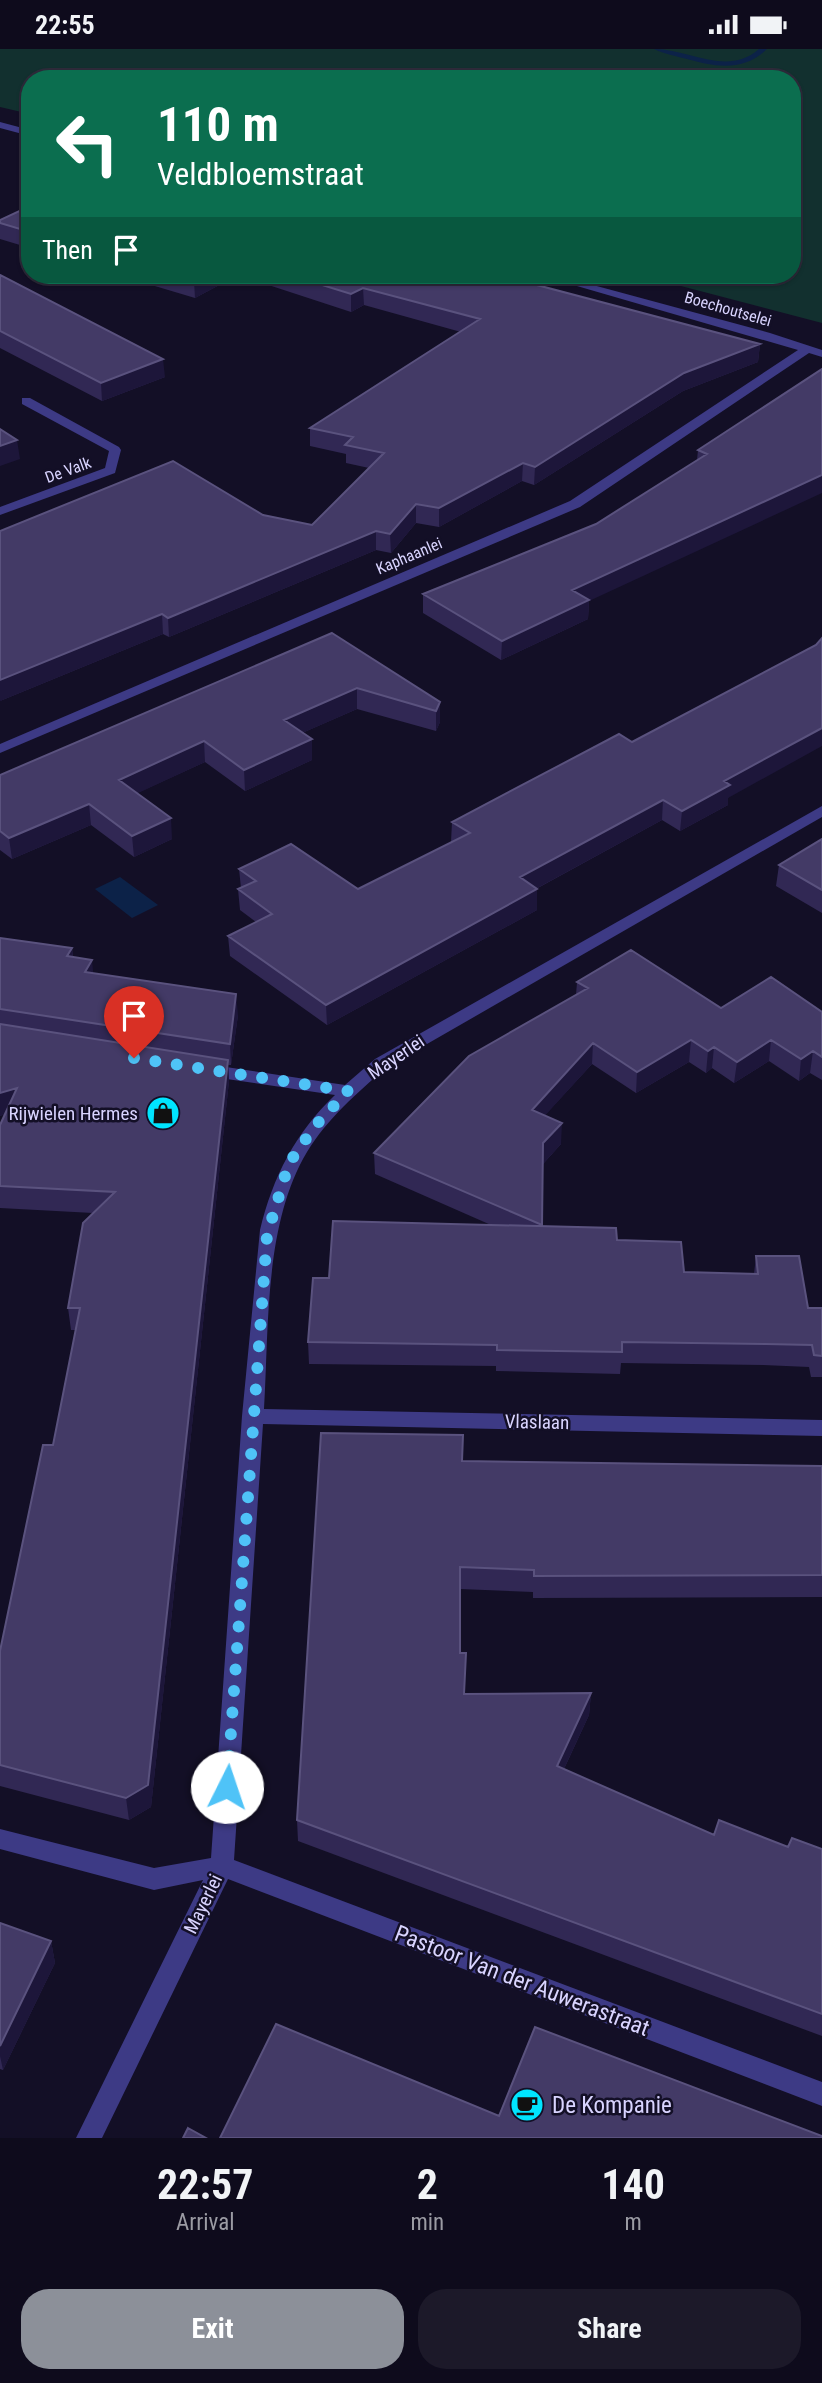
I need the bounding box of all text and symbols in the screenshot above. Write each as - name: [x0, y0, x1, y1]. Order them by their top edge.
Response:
- text: 22:55: [35, 10, 95, 40]
- text: 110 m: [157, 96, 279, 153]
- icon: left: [42, 98, 133, 189]
- text: Veldbloemstraat: [157, 155, 364, 193]
- icon: arrive: [107, 231, 145, 269]
- text: Then: [42, 235, 93, 265]
- street label: Boechoutselei: [682, 288, 774, 330]
- street label: De Valk: [42, 453, 94, 487]
- street label: Kaphaanlei: [373, 534, 445, 578]
- pin: [104, 986, 164, 1058]
- icon: arrive: [115, 997, 153, 1035]
- street label: Mayerlei: [363, 1030, 429, 1084]
- shop icon: Rijwielen Hermes: [144, 1094, 182, 1132]
- place label: Rijwielen Hermes: [8, 1102, 138, 1125]
- street label: Vlaslaan: [505, 1410, 569, 1434]
- position arrow: [190, 1750, 264, 1824]
- street label: Mayerlei: [179, 1870, 227, 1938]
- street label: Pastoor Van der Auwerastraat: [391, 1920, 653, 2042]
- cafe icon: De Kompanie: [508, 2086, 546, 2124]
- place label: De Kompanie: [552, 2092, 672, 2119]
- text: 22:57: [157, 2160, 253, 2209]
- text: 2: [417, 2160, 438, 2209]
- text: 140: [601, 2160, 665, 2209]
- text: Arrival: [176, 2209, 234, 2236]
- text: min: [410, 2209, 444, 2236]
- text: m: [624, 2209, 642, 2236]
- button: Exit: [21, 2289, 404, 2369]
- button: Share: [418, 2289, 801, 2369]

